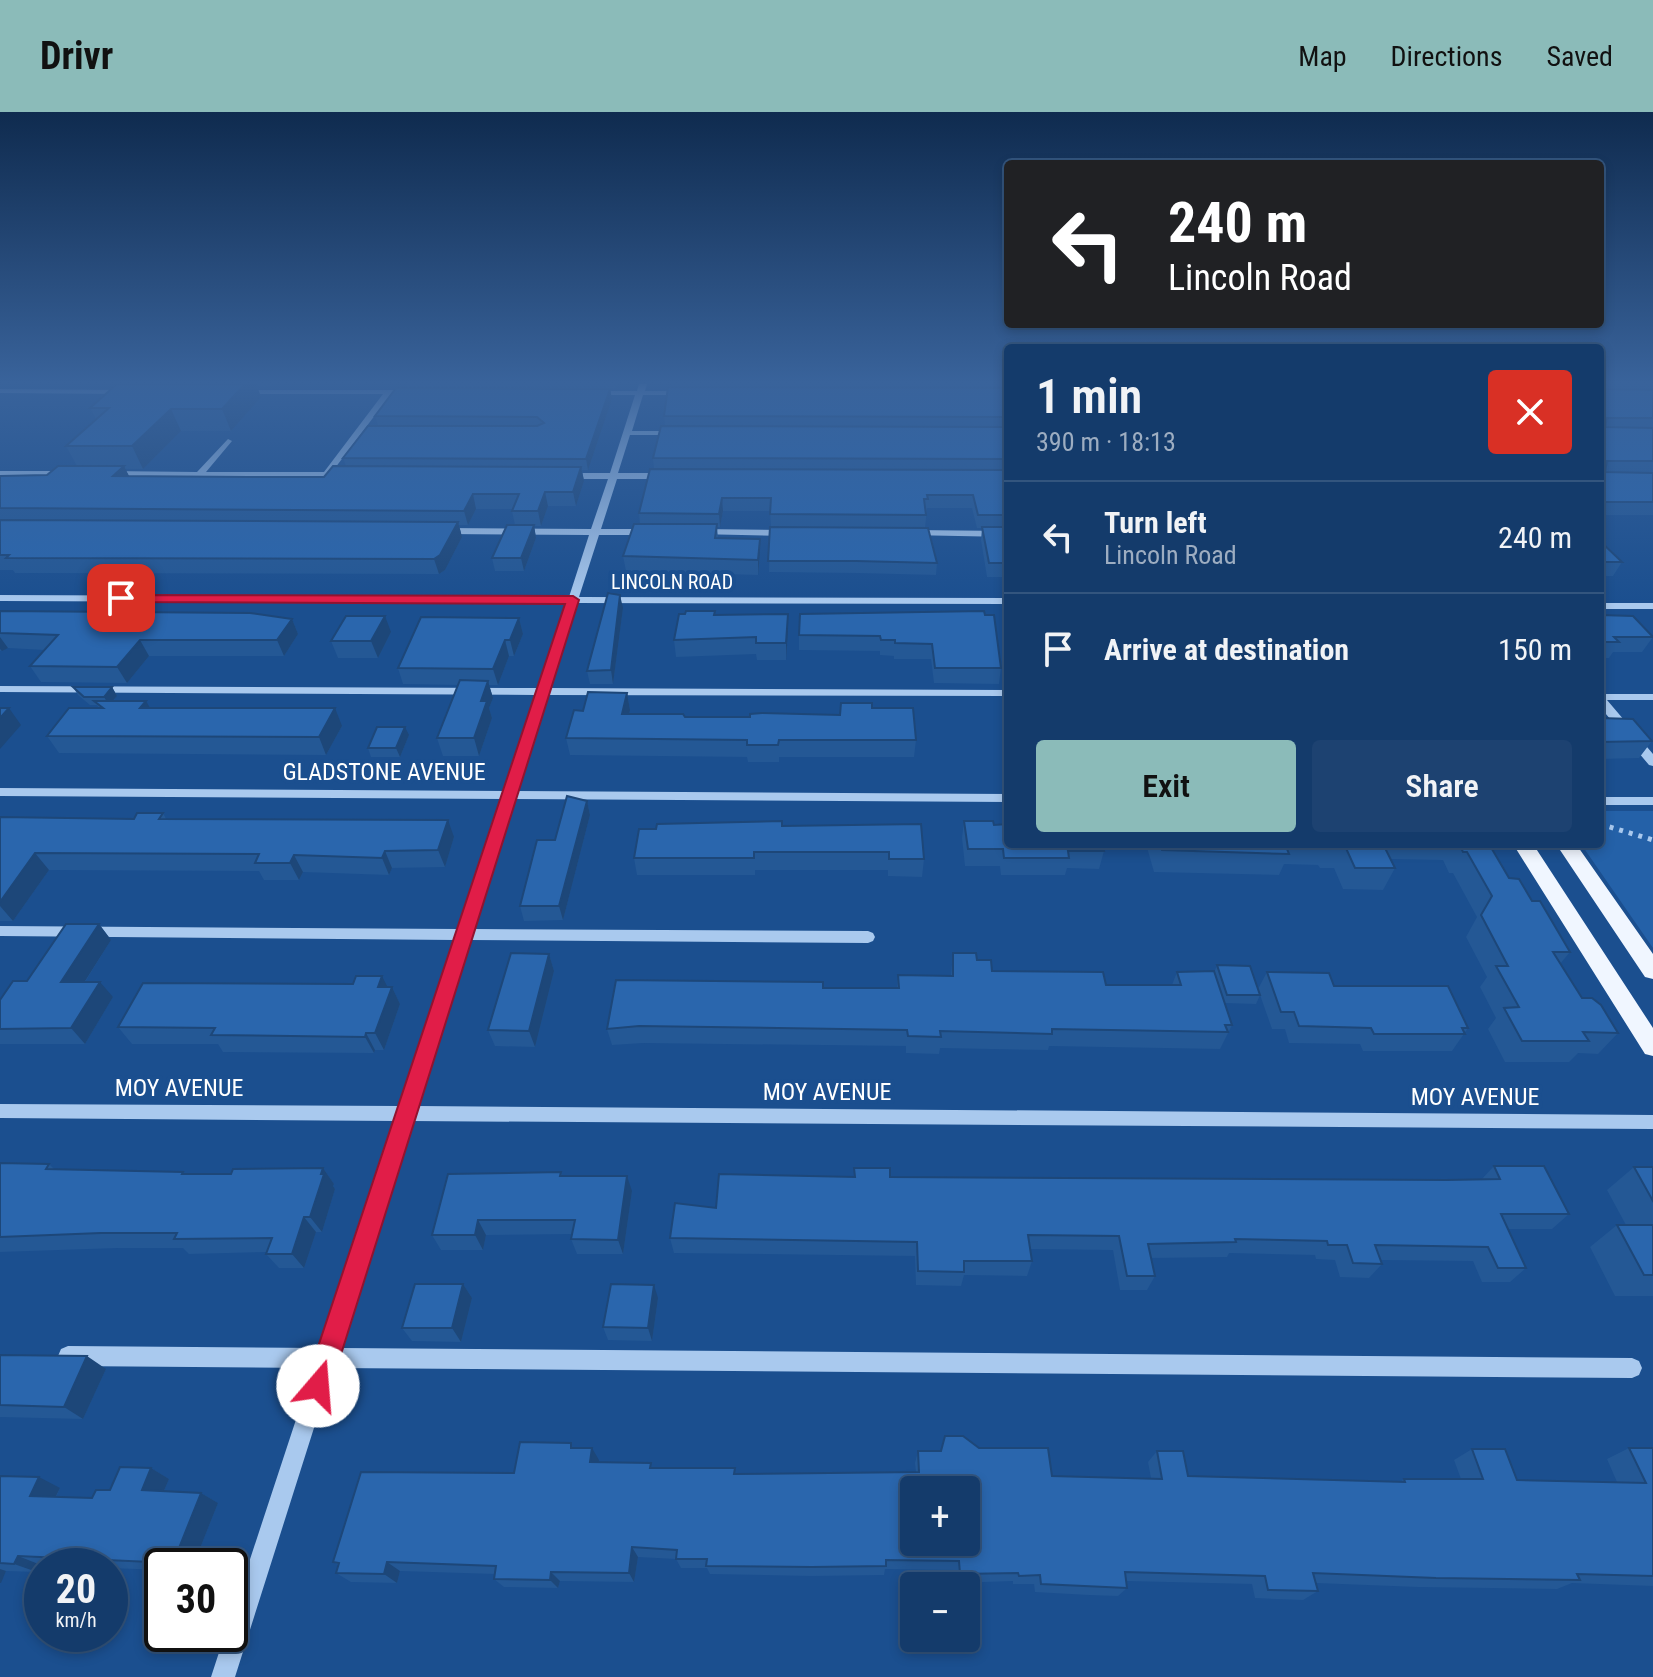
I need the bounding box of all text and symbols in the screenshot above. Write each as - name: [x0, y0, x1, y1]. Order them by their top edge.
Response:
- text: Drivr: [40, 34, 113, 78]
- text: Map: [1298, 40, 1347, 73]
- text: Directions: [1391, 40, 1502, 73]
- text: Saved: [1546, 40, 1613, 73]
- text: 240 m: [1168, 190, 1307, 256]
- icon: left: [1036, 192, 1140, 296]
- text: Lincoln Road: [1168, 257, 1352, 299]
- text: 1 min: [1036, 368, 1142, 425]
- button: close: [1488, 370, 1572, 454]
- text: 390 m · 18:13: [1036, 427, 1176, 457]
- text: Turn left: [1104, 505, 1207, 540]
- icon: left: [1036, 515, 1080, 559]
- text: 240 m: [1498, 520, 1572, 555]
- text: Lincoln Road: [1104, 540, 1237, 570]
- pin: [87, 564, 155, 632]
- street label: LINCOLN ROAD: [611, 570, 733, 594]
- icon: arrive: [99, 576, 143, 620]
- icon: arrive: [1036, 627, 1080, 671]
- text: Arrive at destination: [1104, 632, 1349, 667]
- text: 150 m: [1498, 632, 1572, 667]
- button: Exit: [1036, 740, 1296, 832]
- button: Share: [1312, 740, 1572, 832]
- street label: GLADSTONE AVENUE: [282, 758, 486, 786]
- street label: MOY AVENUE: [115, 1074, 243, 1102]
- street label: MOY AVENUE: [763, 1078, 891, 1106]
- street label: MOY AVENUE: [1411, 1083, 1539, 1111]
- position arrow: [276, 1344, 360, 1428]
- map controls: [900, 1476, 980, 1652]
- button: +: [900, 1476, 980, 1556]
- speed limit sign: 30: [144, 1548, 248, 1652]
- text: 20: [56, 1566, 96, 1613]
- button: −: [900, 1572, 980, 1652]
- text: km/h: [55, 1608, 97, 1632]

